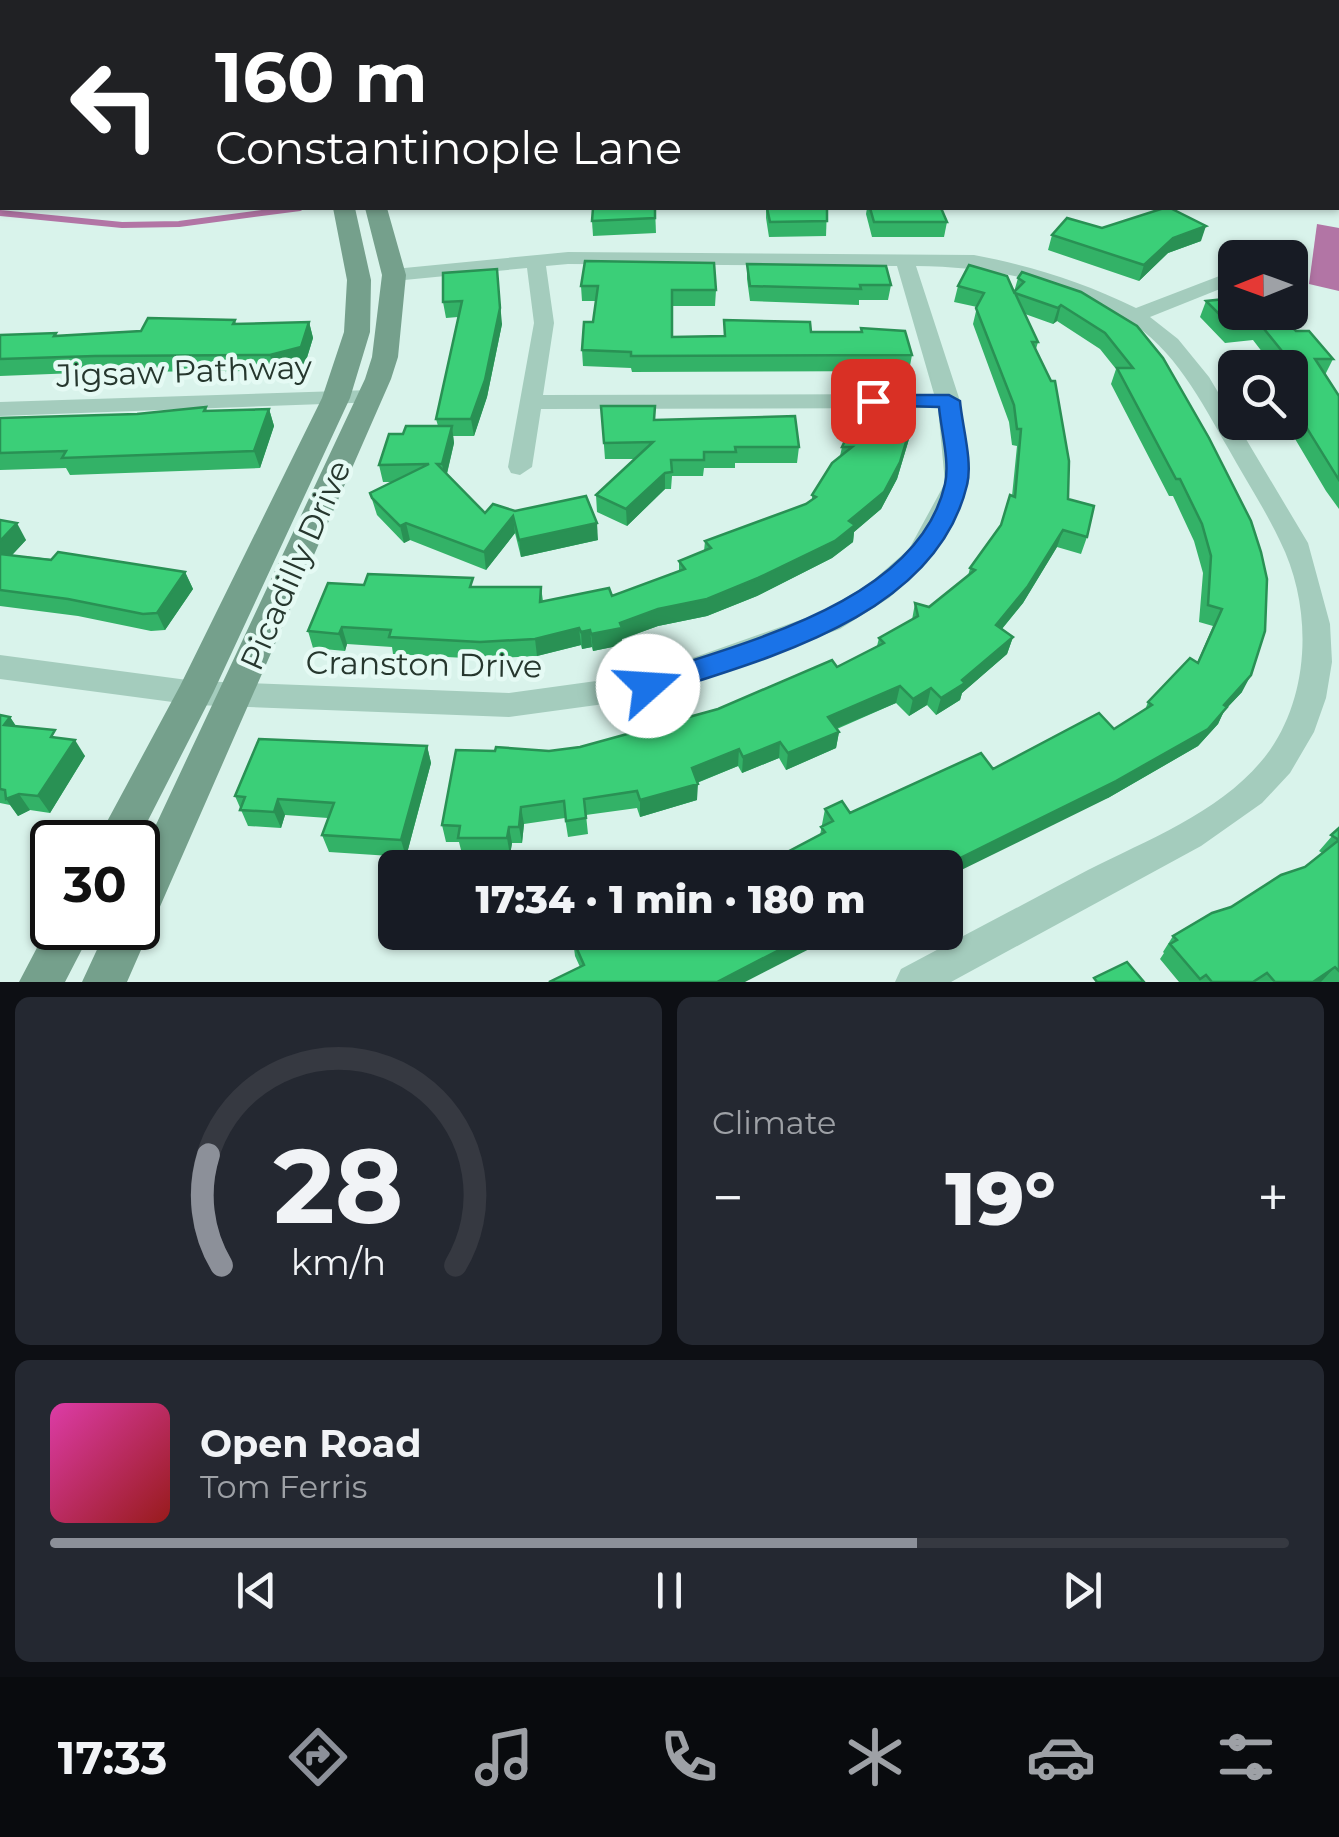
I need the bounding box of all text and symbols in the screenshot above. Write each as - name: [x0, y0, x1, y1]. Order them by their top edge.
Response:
- text: 160 m: [215, 34, 428, 120]
- icon: left: [50, 40, 180, 170]
- text: Constantinople Lane: [215, 120, 682, 175]
- north arrow: [1218, 240, 1308, 330]
- map controls: [1218, 240, 1308, 440]
- street label: Jigsaw Pathway: [54, 347, 313, 395]
- button: search: [1218, 350, 1308, 440]
- pin: [831, 359, 916, 444]
- icon: arrive: [846, 374, 901, 429]
- street label: Picadilly Drive: [231, 454, 359, 676]
- position arrow: [596, 634, 700, 738]
- street label: Cranston Drive: [305, 642, 543, 686]
- speed limit sign: 30: [30, 820, 160, 950]
- text: 17:34 · 1 min · 180 m: [476, 876, 865, 923]
- text: Climate: [712, 1103, 836, 1142]
- text: 28: [273, 1122, 404, 1249]
- text: 19°: [945, 1152, 1056, 1244]
- text: −: [712, 1164, 744, 1231]
- text: +: [1257, 1164, 1289, 1231]
- text: km/h: [291, 1240, 386, 1284]
- text: Open Road: [200, 1420, 422, 1467]
- text: Tom Ferris: [200, 1467, 367, 1506]
- icon: previous: [229, 1563, 284, 1618]
- icon: pause: [642, 1563, 697, 1618]
- icon: next: [1055, 1563, 1110, 1618]
- icon: directions: [283, 1722, 353, 1792]
- icon: music: [469, 1722, 539, 1792]
- icon: phone: [654, 1722, 724, 1792]
- icon: climate: [840, 1722, 910, 1792]
- icon: car: [1026, 1722, 1096, 1792]
- icon: filters: [1211, 1722, 1281, 1792]
- text: 17:33: [58, 1730, 167, 1785]

